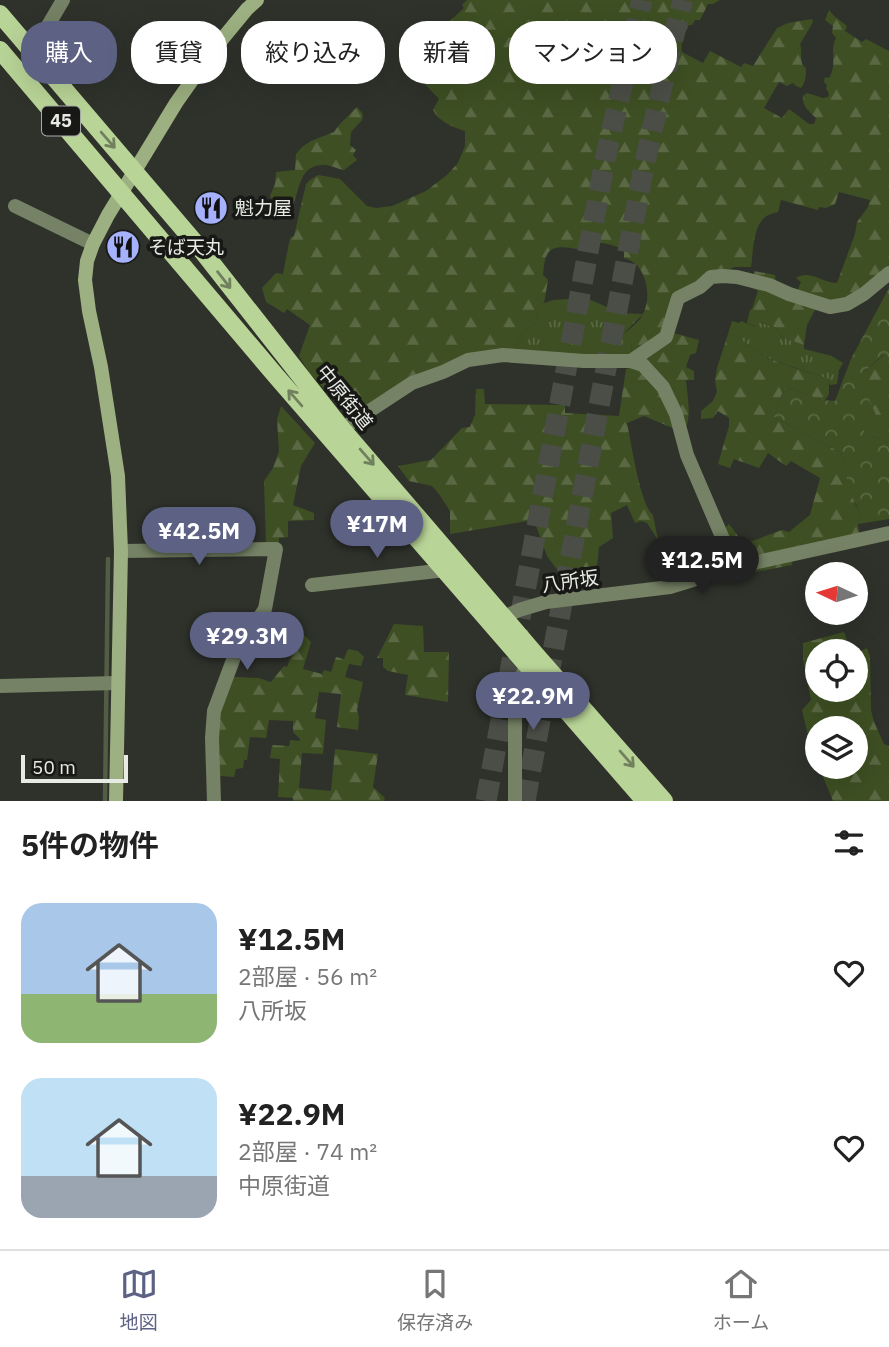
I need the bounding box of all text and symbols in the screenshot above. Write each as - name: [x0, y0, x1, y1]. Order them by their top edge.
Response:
- chip: 購入: [21, 21, 117, 84]
- chip: 賃貸: [131, 21, 227, 84]
- chip: 絞り込み: [241, 21, 385, 84]
- chip: 新着: [399, 21, 495, 84]
- chip: マンション: [509, 21, 677, 84]
- road number: 45: [42, 106, 80, 136]
- one-way arrow: [100, 130, 116, 148]
- restaurant icon: 魁力屋: [192, 189, 230, 227]
- place label: 魁力屋: [235, 196, 292, 220]
- restaurant icon: そば天丸: [104, 228, 142, 266]
- place label: そば天丸: [148, 235, 224, 259]
- one-way arrow: [217, 270, 232, 288]
- street label: 中原街道: [312, 360, 378, 434]
- one-way arrow: [287, 389, 303, 407]
- one-way arrow: [359, 448, 375, 466]
- pin: ¥17M: [336, 500, 418, 560]
- pin: ¥42.5M: [142, 508, 256, 567]
- text: ¥17M: [346, 508, 408, 538]
- text: ¥42.5M: [158, 515, 240, 545]
- pin: ¥12.5M: [645, 536, 759, 596]
- text: ¥12.5M: [661, 544, 743, 574]
- north arrow: [805, 562, 868, 625]
- map controls: [805, 562, 868, 779]
- street label: 八所坂: [540, 565, 600, 597]
- pin: ¥29.3M: [190, 612, 304, 672]
- text: ¥29.3M: [206, 620, 288, 650]
- button: locate: [805, 639, 868, 702]
- pin: ¥22.9M: [476, 672, 590, 732]
- text: ¥22.9M: [492, 680, 574, 710]
- button: layers: [805, 716, 868, 779]
- one-way arrow: [619, 750, 635, 768]
- scale bar: [21, 752, 128, 784]
- text: 50 m: [32, 755, 76, 779]
- icon: filters: [830, 824, 868, 862]
- text: 5件の物件: [21, 825, 159, 864]
- text: ¥12.5M: [238, 919, 345, 958]
- icon: home: [77, 931, 161, 1015]
- icon: heart: [830, 954, 868, 992]
- text: 2部屋 · 56 m²: [238, 961, 377, 991]
- text: 八所坂: [238, 995, 307, 1025]
- text: ¥22.9M: [238, 1094, 345, 1133]
- icon: home: [77, 1106, 161, 1190]
- icon: heart: [830, 1129, 868, 1167]
- text: 2部屋 · 74 m²: [238, 1136, 377, 1166]
- text: 中原街道: [238, 1170, 330, 1200]
- tab: 地図: [120, 1265, 158, 1334]
- tab: 保存済み: [397, 1265, 473, 1334]
- tab: ホーム: [713, 1265, 769, 1334]

